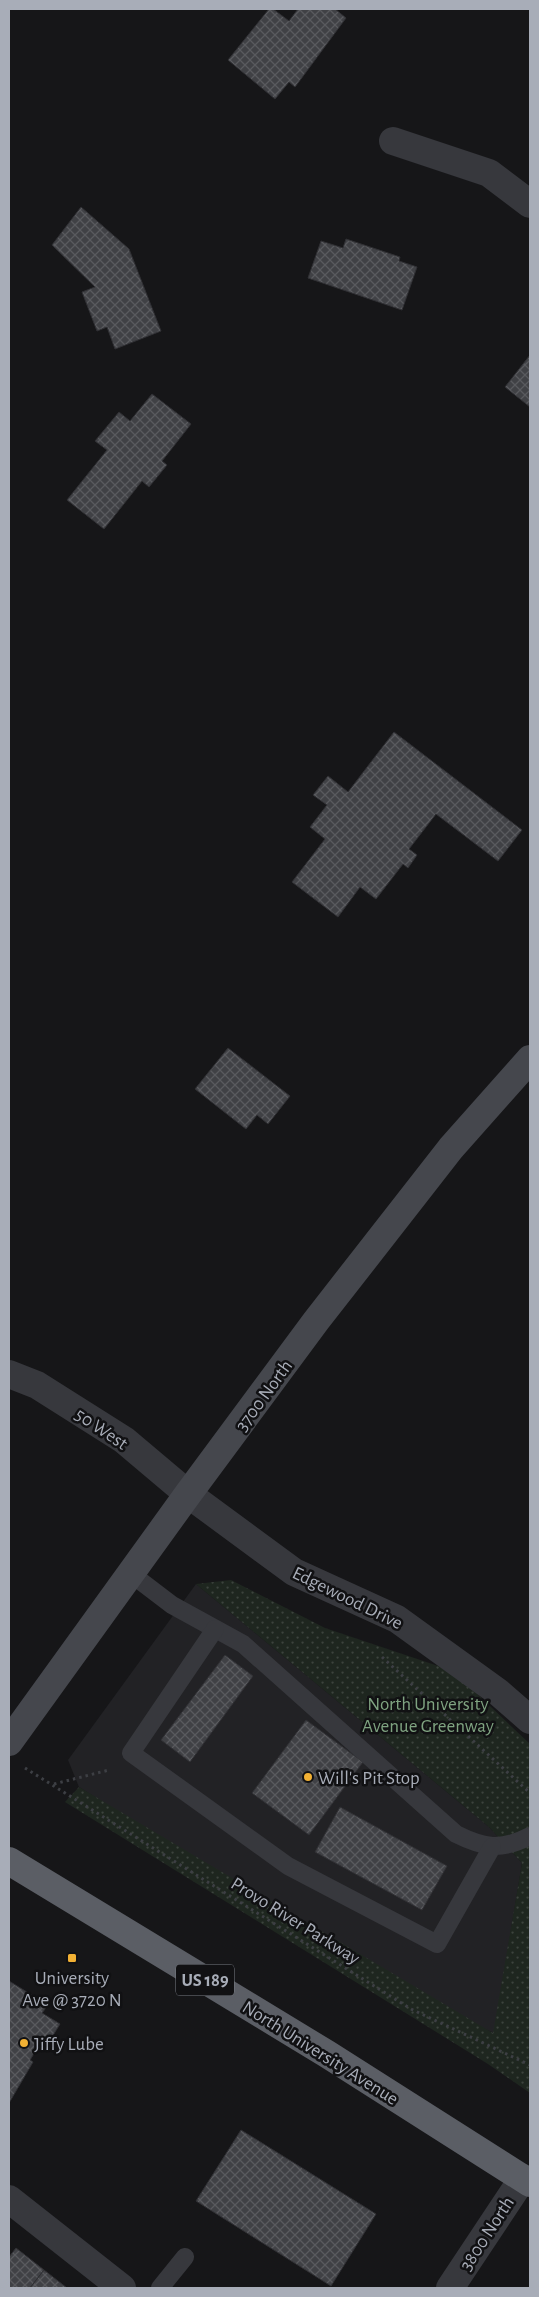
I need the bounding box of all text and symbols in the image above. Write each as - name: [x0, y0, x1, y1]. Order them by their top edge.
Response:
- street label: 3700 North: [232, 1357, 296, 1435]
- street label: 50 West: [71, 1405, 131, 1454]
- street label: Edgewood Drive: [289, 1563, 406, 1633]
- park label: North University Avenue Greenway: [362, 1695, 494, 1736]
- place label: Will's Pit Stop: [318, 1769, 420, 1788]
- marker: Will's Pit Stop: [302, 1771, 314, 1783]
- street label: Provo River Parkway: [227, 1874, 363, 1969]
- marker: University Ave @ 3720 N: [66, 1952, 78, 1964]
- road number: US 189: [176, 1964, 234, 1996]
- place label: University Ave @ 3720 N: [22, 1969, 122, 2010]
- street label: North University Avenue: [239, 1998, 401, 2109]
- place label: Jiffy Lube: [34, 2035, 104, 2054]
- marker: Jiffy Lube: [18, 2037, 30, 2049]
- street label: 3800 North: [456, 2193, 518, 2274]

